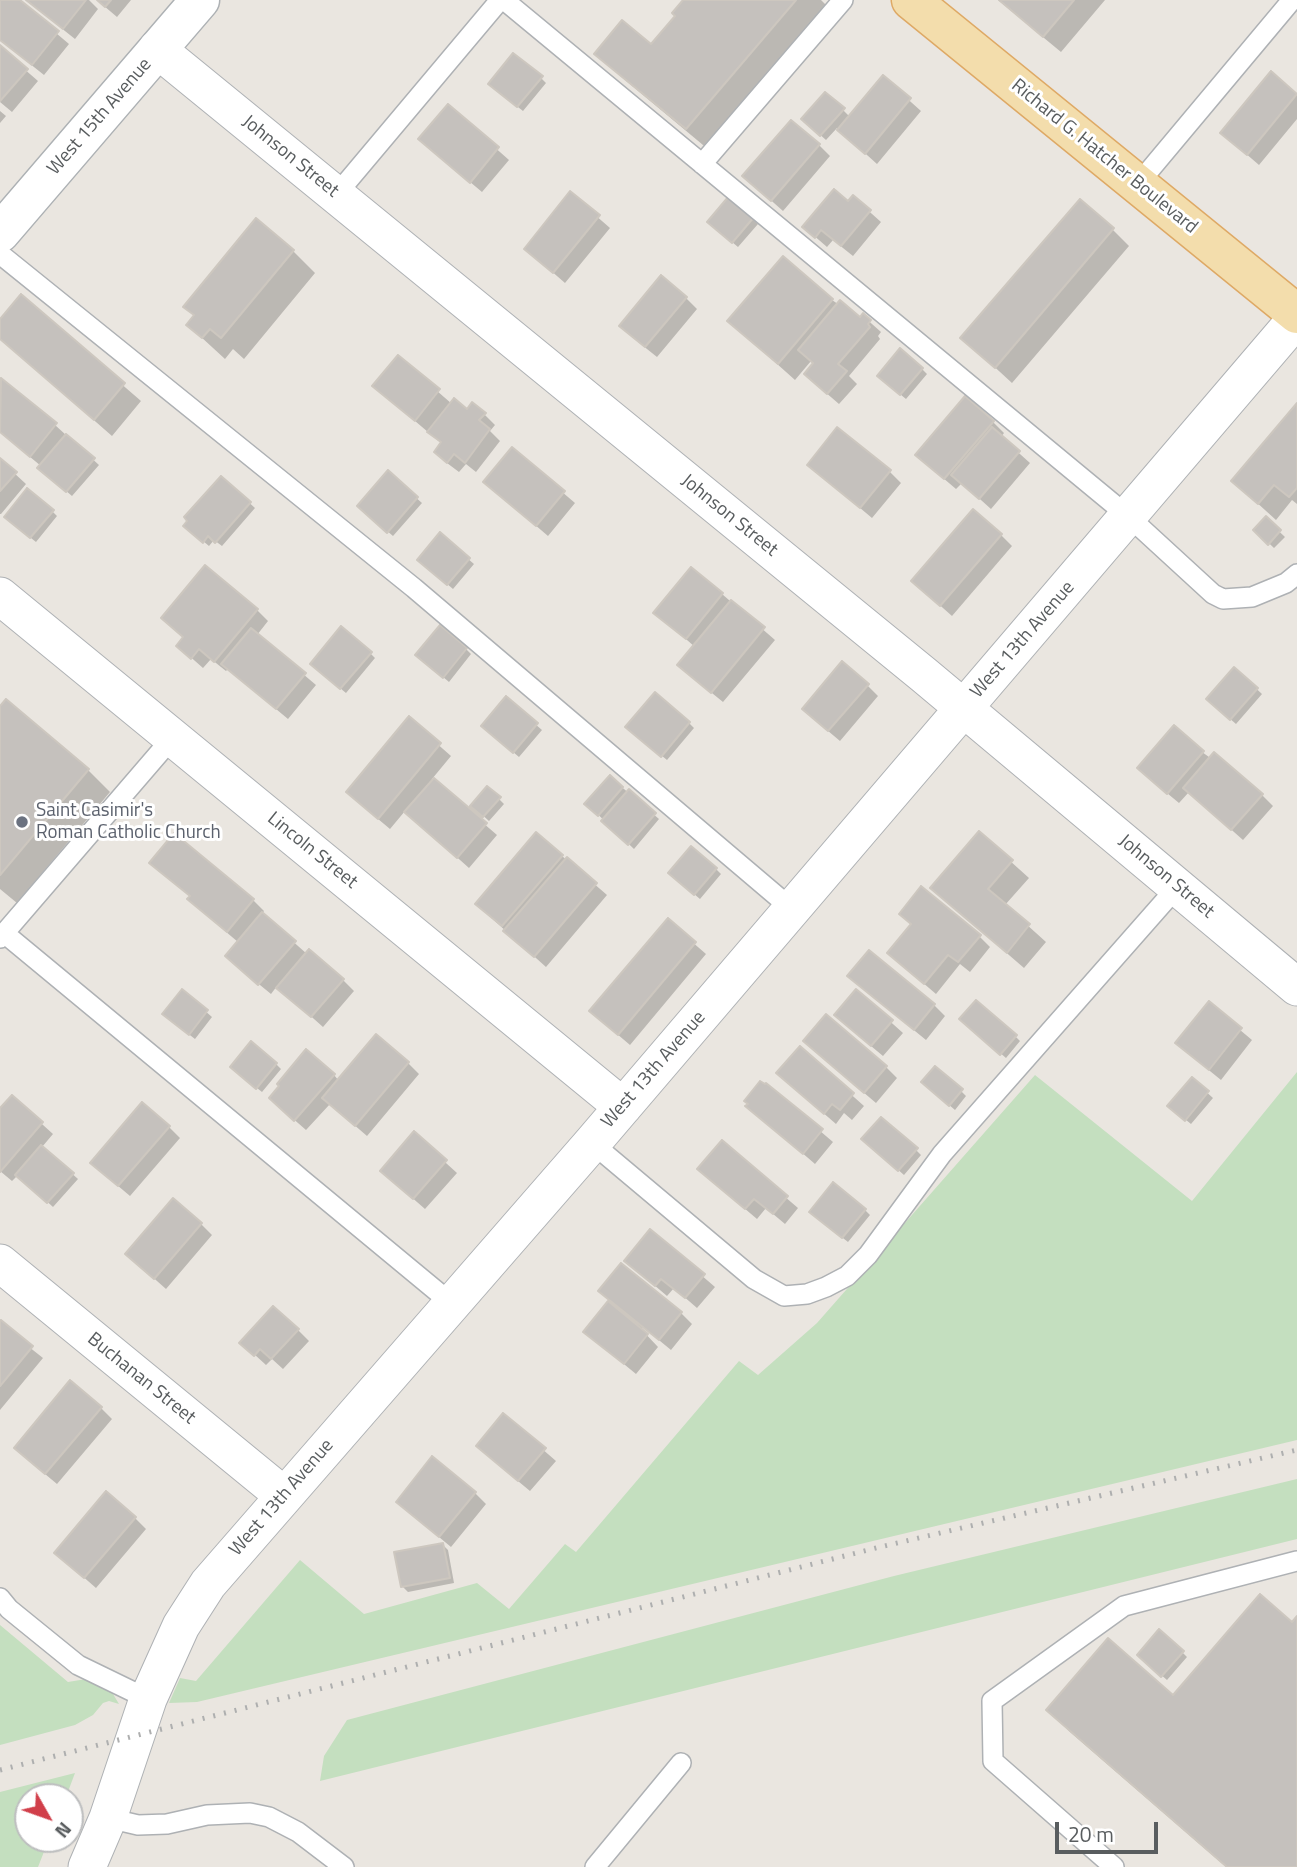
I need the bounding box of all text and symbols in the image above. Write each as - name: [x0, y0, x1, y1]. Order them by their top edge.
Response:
- street label: West 15th Avenue: [43, 54, 157, 180]
- street label: Richard G. Hatcher Boulevard: [1006, 75, 1202, 239]
- street label: Johnson Street: [237, 111, 343, 203]
- street label: Johnson Street: [676, 470, 782, 562]
- street label: West 13th Avenue: [966, 577, 1080, 703]
- place label: Saint Casimir's Roman Catholic Church: [36, 800, 221, 844]
- street label: Lincoln Street: [262, 808, 362, 894]
- marker: Saint Casimir's Roman Catholic Church: [14, 814, 30, 830]
- street label: Johnson Street: [1113, 830, 1219, 924]
- street label: West 13th Avenue: [597, 1007, 711, 1133]
- street label: Buchanan Street: [82, 1328, 200, 1430]
- street label: West 13th Avenue: [225, 1435, 339, 1561]
- north arrow: [14, 1783, 84, 1853]
- scale bar: [1059, 1808, 1162, 1852]
- text: N: [49, 1816, 79, 1845]
- text: 20 m: [1068, 1818, 1114, 1850]

